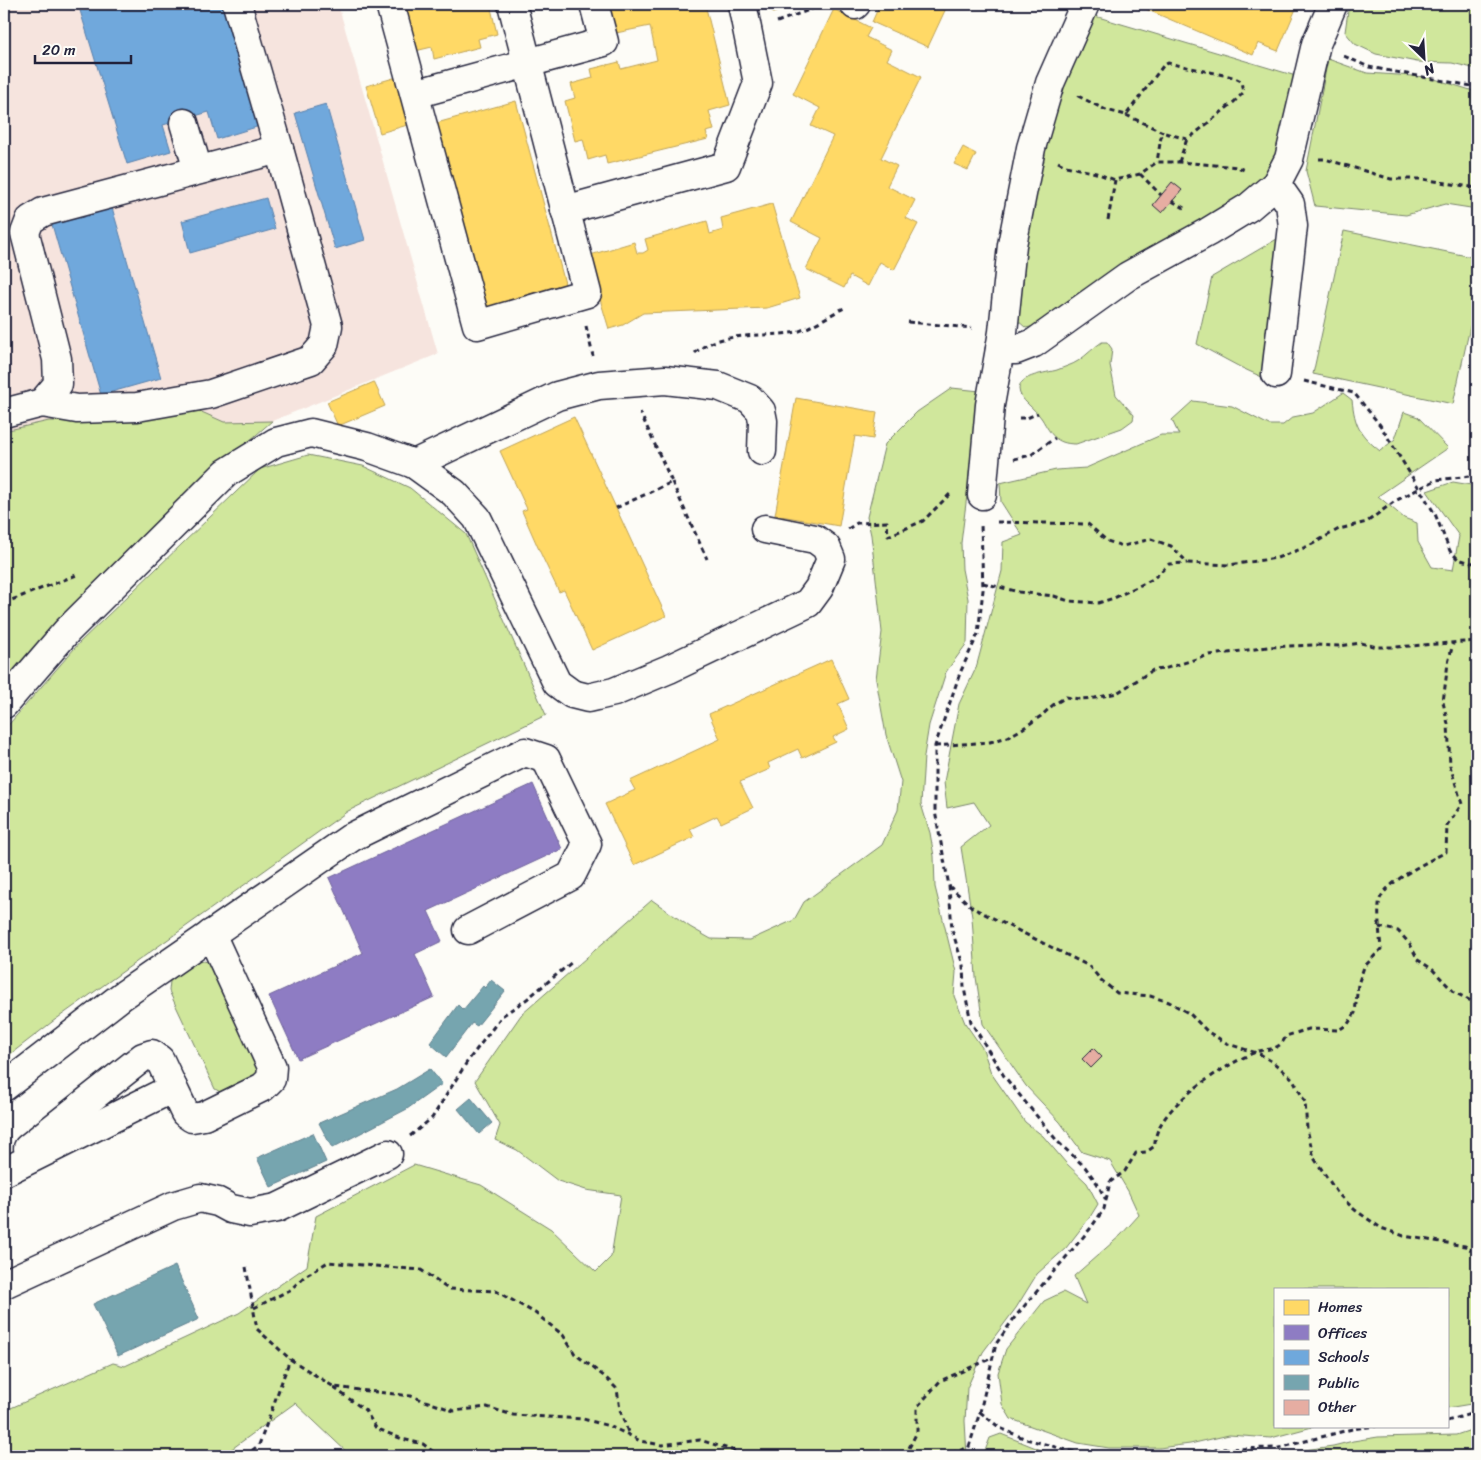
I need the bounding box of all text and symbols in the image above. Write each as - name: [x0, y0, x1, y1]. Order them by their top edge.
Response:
- scale bar: [35, 32, 131, 64]
- north arrow: [1398, 32, 1448, 82]
- text: 20 m: [42, 37, 76, 63]
- text: N: [1419, 56, 1440, 83]
- legend: [1274, 1288, 1448, 1428]
- text: Homes: [1318, 1294, 1362, 1320]
- text: Offices: [1318, 1320, 1367, 1346]
- text: Schools: [1318, 1344, 1369, 1370]
- text: Public: [1318, 1370, 1360, 1396]
- text: Other: [1318, 1394, 1357, 1420]

